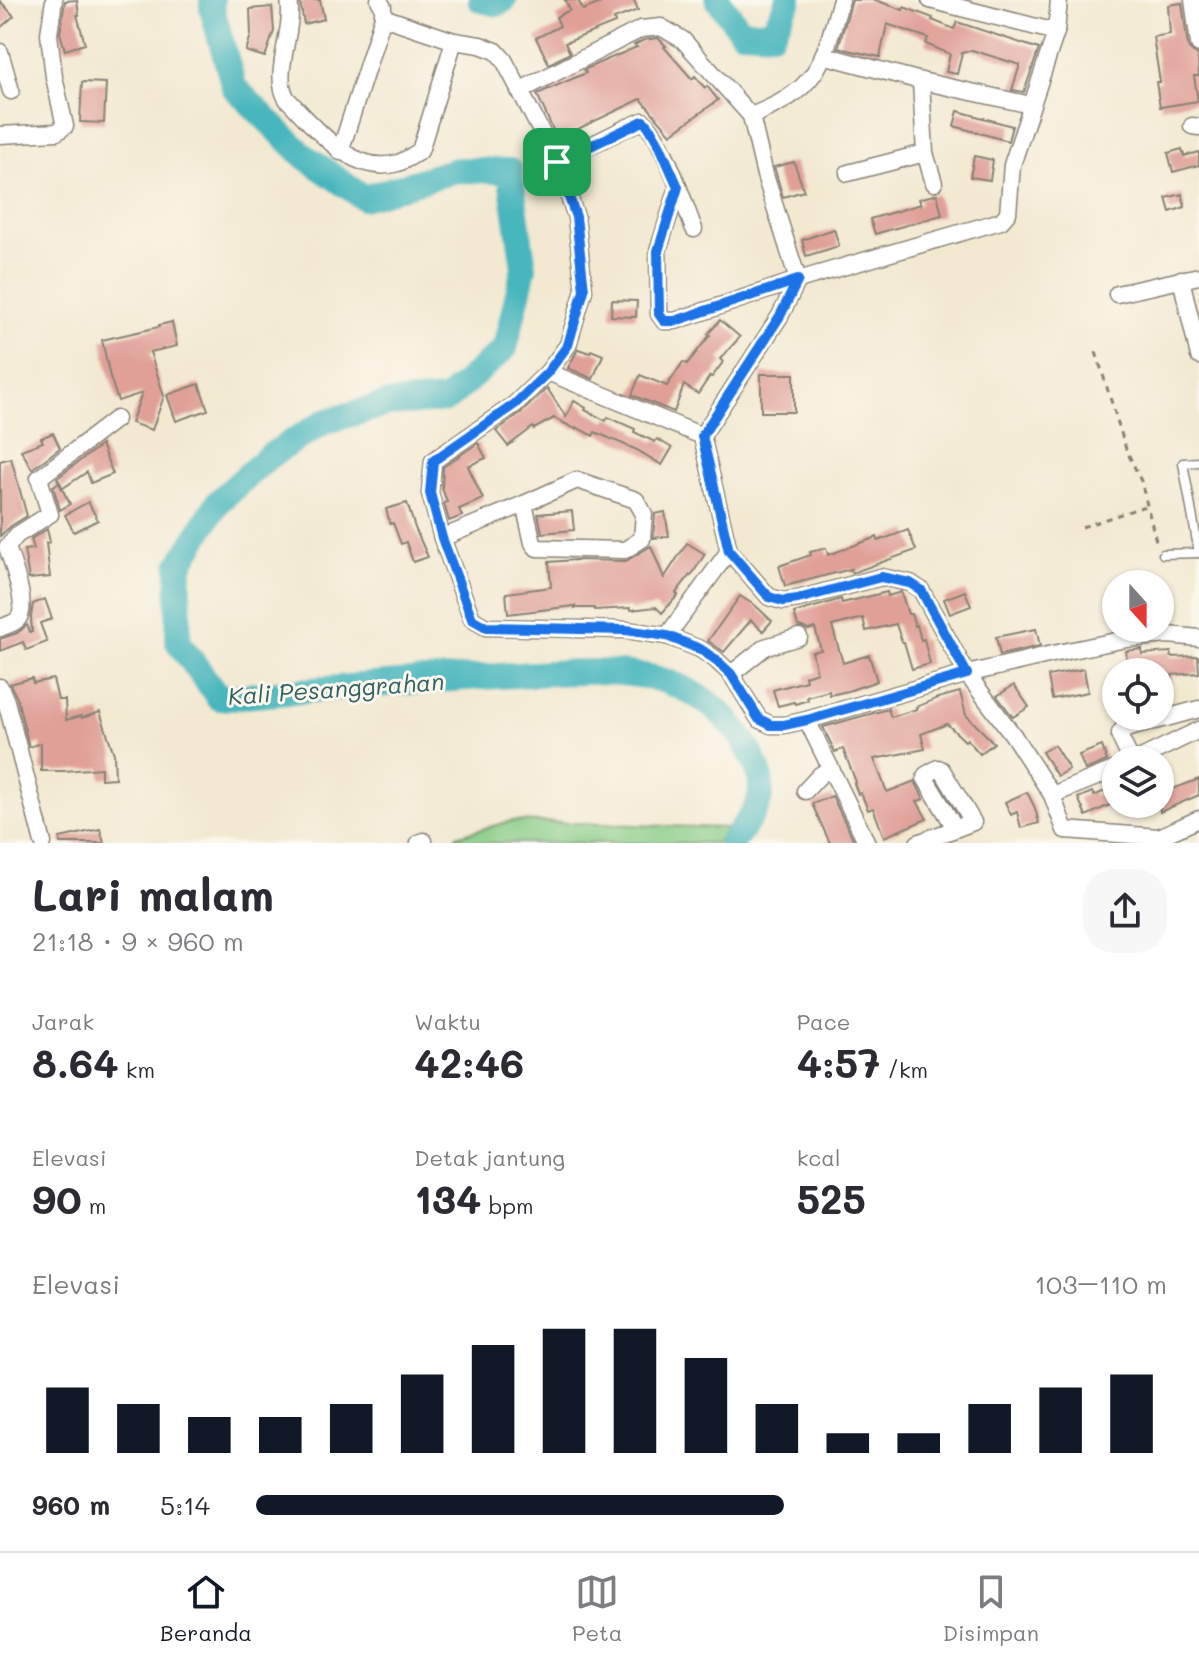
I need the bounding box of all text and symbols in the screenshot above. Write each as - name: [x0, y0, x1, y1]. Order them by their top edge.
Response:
- pin: [523, 128, 591, 196]
- icon: arrive: [535, 140, 579, 184]
- north arrow: [1102, 570, 1174, 642]
- map controls: [1102, 570, 1174, 818]
- button: locate: [1102, 658, 1174, 730]
- water label: Kali Pesanggrahan: [227, 665, 445, 711]
- button: layers: [1102, 746, 1174, 818]
- text: Lari malam: [32, 865, 274, 922]
- button: share: [1083, 869, 1167, 953]
- text: 21:18 · 9 × 960 m: [32, 924, 244, 958]
- text: Jarak: [32, 1007, 94, 1036]
- text: Waktu: [414, 1007, 481, 1036]
- text: Pace: [797, 1007, 850, 1036]
- text: 8.64: [32, 1036, 119, 1088]
- text: 42:46: [414, 1036, 524, 1088]
- text: 4:57: [797, 1036, 880, 1088]
- text: km: [119, 1055, 155, 1084]
- text: /km: [880, 1055, 928, 1084]
- text: Elevasi: [32, 1143, 107, 1172]
- text: Detak jantung: [414, 1143, 565, 1172]
- text: kcal: [797, 1143, 841, 1172]
- text: 90: [32, 1172, 82, 1224]
- text: 134: [414, 1172, 481, 1224]
- text: 525: [797, 1172, 866, 1224]
- text: m: [82, 1191, 106, 1220]
- text: bpm: [481, 1191, 534, 1220]
- text: Elevasi: [32, 1267, 120, 1301]
- text: 103–110 m: [1034, 1267, 1167, 1301]
- text: 960 m: [32, 1488, 110, 1522]
- text: 5:14: [160, 1488, 210, 1522]
- tab: Beranda: [160, 1570, 252, 1647]
- tab: Peta: [572, 1570, 623, 1647]
- tab: Disimpan: [943, 1570, 1039, 1647]

